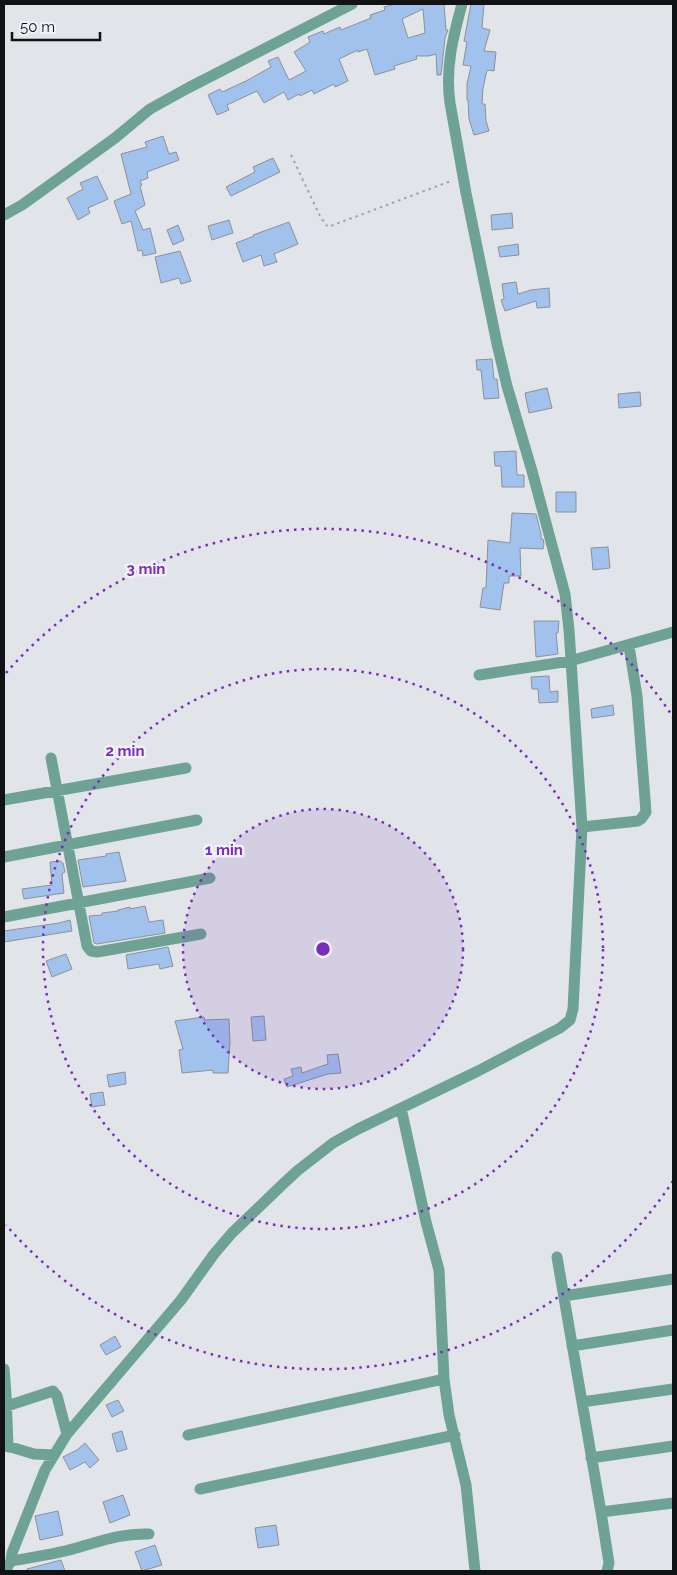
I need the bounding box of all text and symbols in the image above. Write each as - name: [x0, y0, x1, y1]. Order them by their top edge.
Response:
- scale bar: [12, 10, 100, 42]
- text: 50 m: [20, 18, 55, 36]
- text: 3 min: [127, 560, 165, 578]
- text: 2 min: [106, 742, 144, 760]
- text: 1 min: [205, 841, 243, 859]
- centre of rings: [314, 940, 332, 958]

